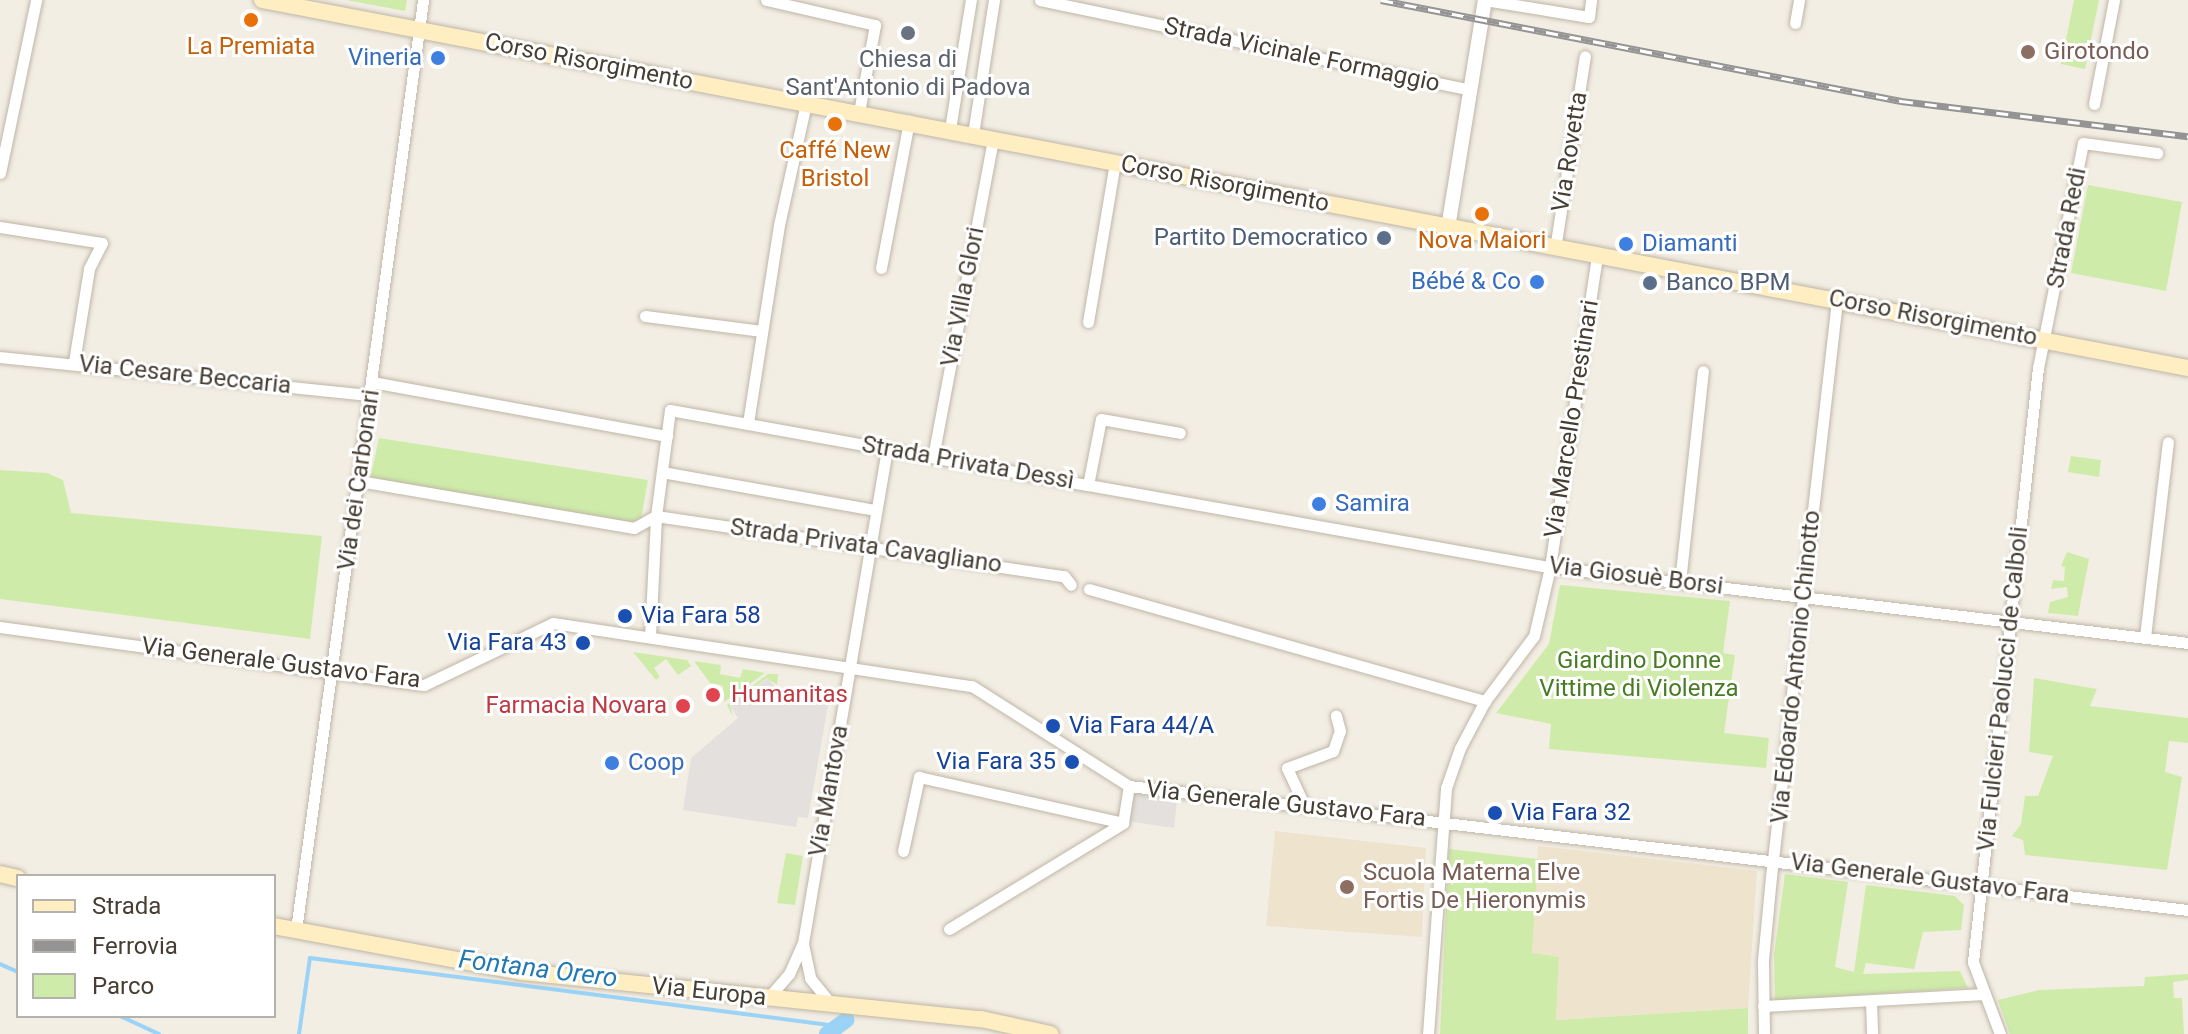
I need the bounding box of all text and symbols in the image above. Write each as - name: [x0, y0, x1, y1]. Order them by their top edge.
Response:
- marker: La Premiata: [242, 11, 260, 29]
- street label: Strada Vicinale Formaggio: [1162, 12, 1442, 98]
- marker: Chiesa di Sant'Antonio di Padova: [899, 24, 917, 42]
- street label: Corso Risorgimento: [482, 28, 696, 96]
- place label: La Premiata: [187, 33, 315, 61]
- place label: Girotondo: [2044, 38, 2150, 66]
- marker: Girotondo: [2019, 43, 2037, 61]
- place label: Vineria: [348, 44, 422, 72]
- place label: Chiesa di Sant'Antonio di Padova: [785, 46, 1031, 102]
- marker: Vineria: [429, 49, 447, 67]
- street label: Via Rovetta: [1546, 90, 1594, 214]
- marker: Caffé New Bristol: [826, 115, 844, 133]
- place label: Caffé New Bristol: [779, 137, 891, 193]
- street label: Corso Risorgimento: [1118, 150, 1332, 218]
- street label: Strada Redi: [2041, 165, 2093, 291]
- marker: Nova Maiori: [1473, 205, 1491, 223]
- place label: Partito Democratico: [1154, 224, 1368, 252]
- street label: Via Villa Glori: [935, 225, 991, 369]
- place label: Nova Maiori: [1418, 227, 1546, 255]
- marker: Partito Democratico: [1375, 229, 1393, 247]
- place label: Diamanti: [1642, 230, 1738, 258]
- marker: Diamanti: [1617, 235, 1635, 253]
- place label: Bébé & Co: [1411, 268, 1521, 296]
- place label: Banco BPM: [1666, 269, 1791, 297]
- marker: Bébé & Co: [1528, 273, 1546, 291]
- marker: Banco BPM: [1641, 274, 1659, 292]
- street label: Corso Risorgimento: [1826, 284, 2040, 352]
- street label: Via Marcello Prestinari: [1539, 298, 1605, 540]
- street label: Via Cesare Beccaria: [77, 350, 293, 400]
- street label: Via dei Carbonari: [332, 388, 386, 572]
- street label: Strada Privata Dessì: [860, 430, 1076, 496]
- place label: Samira: [1335, 490, 1410, 518]
- marker: Samira: [1310, 495, 1328, 513]
- street label: Via Edoardo Antonio Chinotto: [1765, 509, 1827, 825]
- street label: Strada Privata Cavagliano: [728, 513, 1004, 579]
- street label: Via Fulcieri Paolucci de Calboli: [1972, 525, 2034, 853]
- street label: Via Giosuè Borsi: [1547, 551, 1725, 601]
- place label: Via Fara 58: [641, 602, 761, 630]
- marker: Via Fara 58: [616, 607, 634, 625]
- place label: Via Fara 43: [447, 629, 567, 657]
- street label: Via Generale Gustavo Fara: [140, 632, 422, 694]
- marker: Via Fara 43: [574, 634, 592, 652]
- park label: Giardino Donne Vittime di Violenza: [1539, 647, 1739, 703]
- place label: Humanitas: [731, 681, 848, 709]
- marker: Humanitas: [702, 684, 724, 706]
- place label: Farmacia Novara: [486, 692, 667, 720]
- marker: Farmacia Novara: [674, 697, 692, 715]
- place label: Via Fara 44/A: [1069, 712, 1214, 740]
- marker: Via Fara 44/A: [1044, 717, 1062, 735]
- street label: Via Mantova: [803, 723, 855, 859]
- place label: Via Fara 35: [936, 748, 1056, 776]
- place label: Coop: [628, 749, 684, 777]
- marker: Via Fara 35: [1063, 753, 1081, 771]
- marker: Coop: [603, 754, 621, 772]
- street label: Via Generale Gustavo Fara: [1145, 775, 1427, 833]
- place label: Via Fara 32: [1511, 799, 1631, 827]
- marker: Via Fara 32: [1486, 804, 1504, 822]
- street label: Via Generale Gustavo Fara: [1789, 848, 2071, 910]
- place label: Scuola Materna Elve Fortis De Hieronymis: [1363, 859, 1586, 915]
- legend: [16, 874, 276, 1018]
- marker: Scuola Materna Elve Fortis De Hieronymis: [1338, 878, 1356, 896]
- text: Strada: [92, 892, 161, 920]
- text: Ferrovia: [92, 932, 178, 960]
- water label: Fontana Orero: [457, 944, 619, 994]
- text: Parco: [92, 972, 154, 1000]
- street label: Via Europa: [650, 972, 768, 1012]

